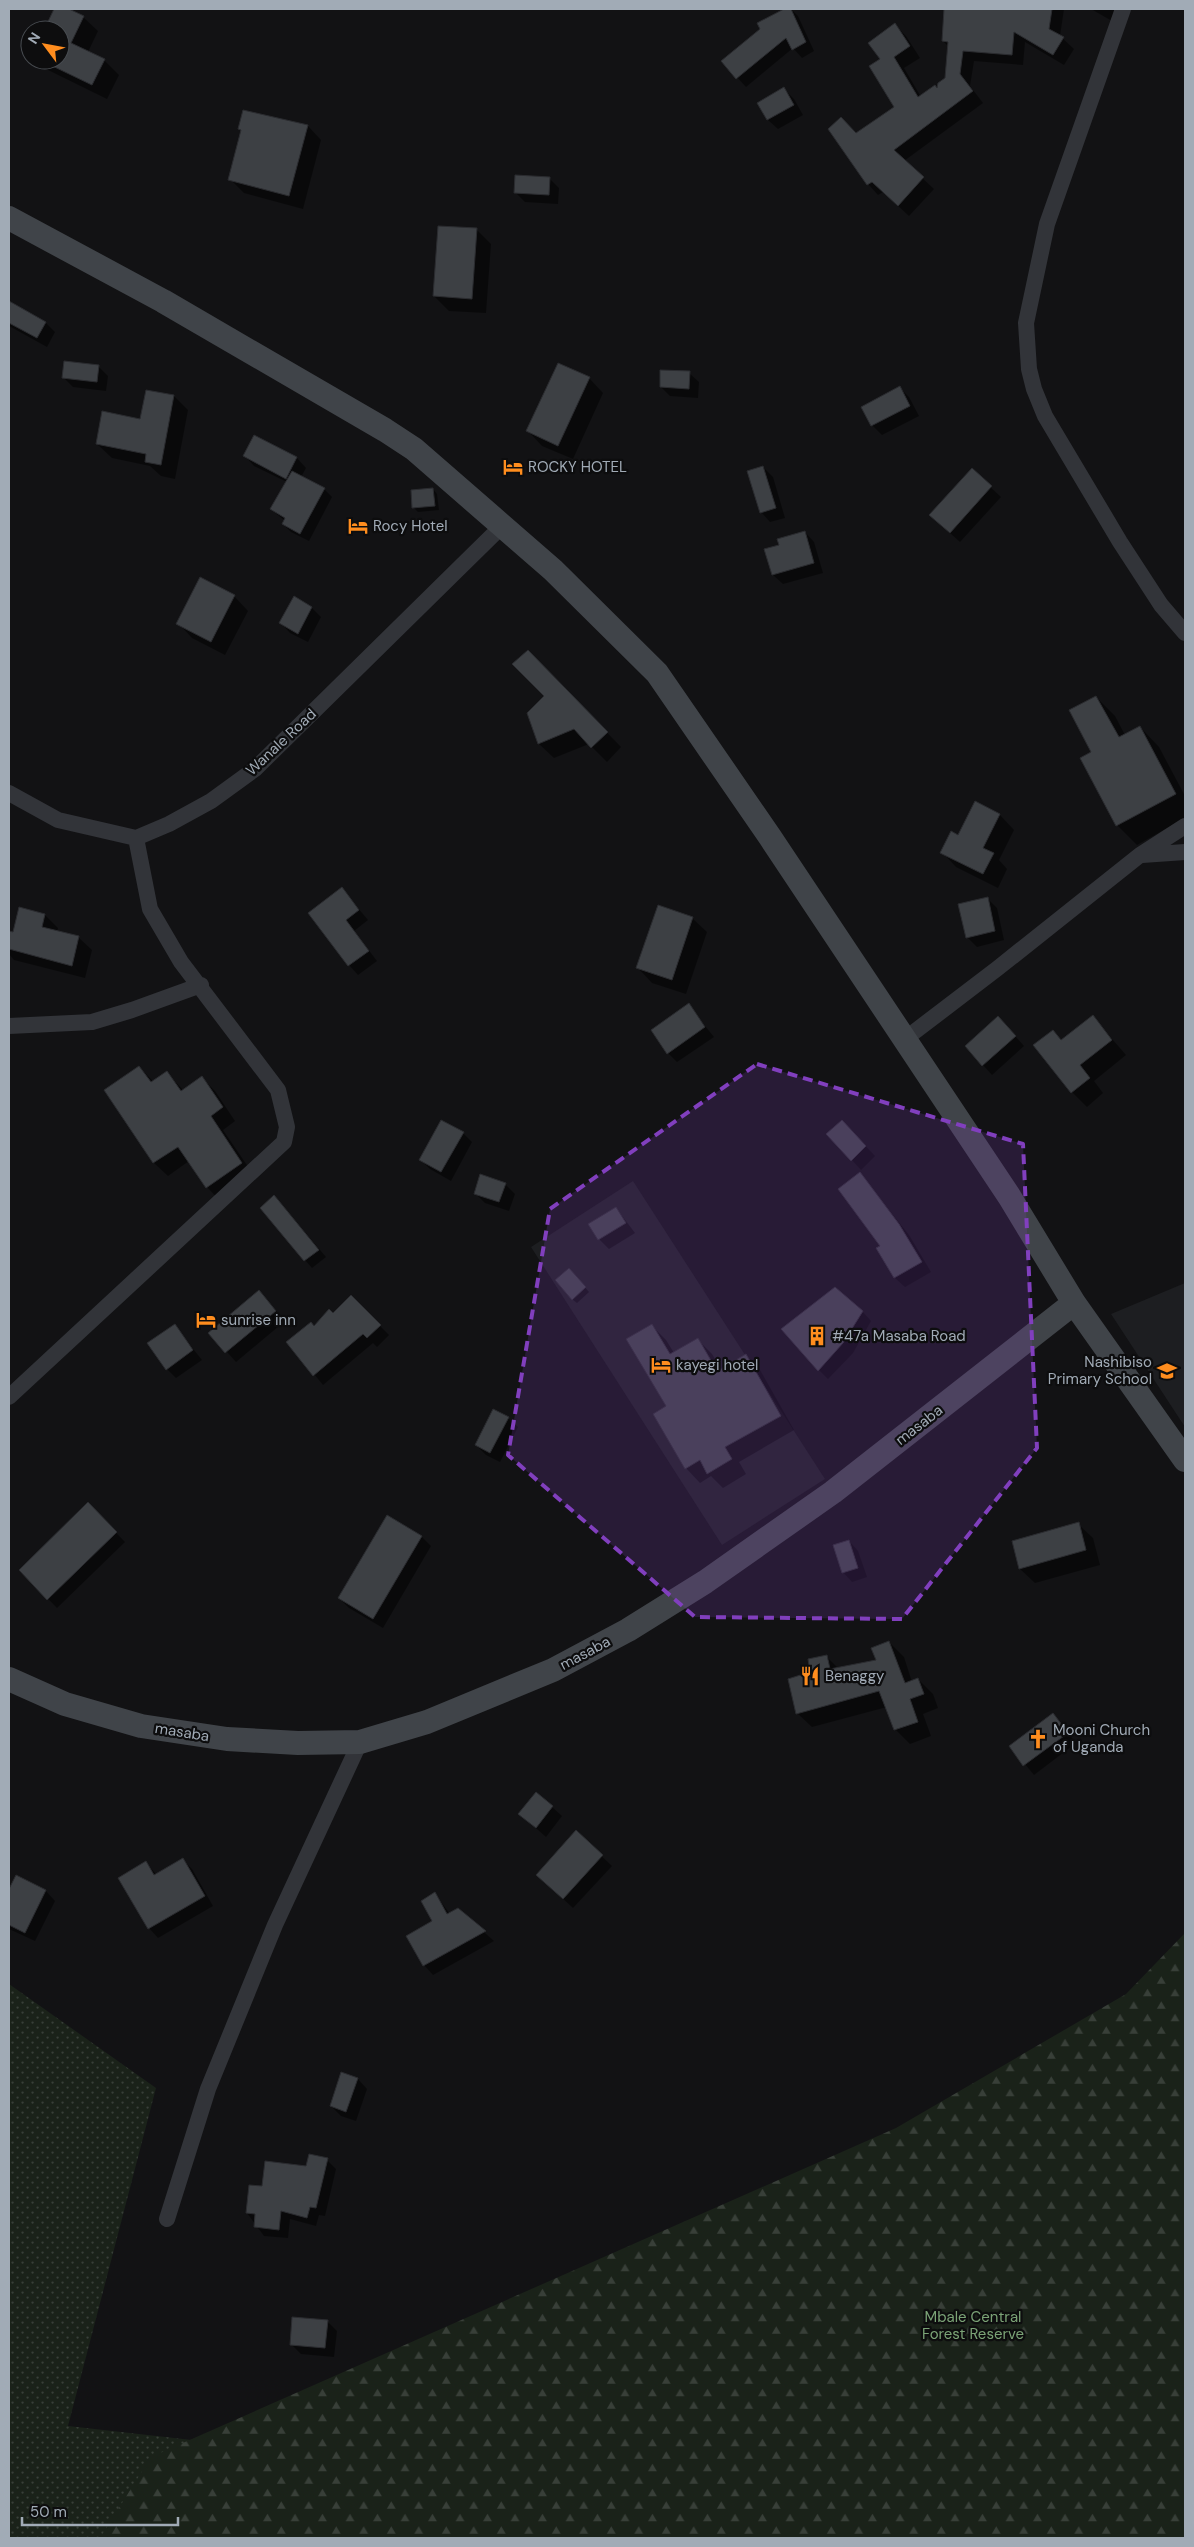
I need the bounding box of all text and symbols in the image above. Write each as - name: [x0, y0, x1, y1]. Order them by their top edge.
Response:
- north arrow: [20, 20, 70, 70]
- text: N: [24, 29, 44, 47]
- hotel icon: ROCKY HOTEL: [502, 456, 524, 478]
- place label: ROCKY HOTEL: [528, 457, 627, 477]
- hotel icon: Rocy Hotel: [347, 515, 369, 537]
- place label: Rocy Hotel: [373, 516, 448, 536]
- street label: Wanale Road: [241, 704, 321, 780]
- hotel icon: sunrise inn: [195, 1309, 217, 1331]
- place label: sunrise inn: [221, 1310, 296, 1330]
- building icon: #47a Masaba Road: [806, 1325, 828, 1347]
- place label: #47a Masaba Road: [832, 1326, 966, 1346]
- place label: Nashibiso Primary School: [1048, 1352, 1152, 1389]
- hotel icon: kayegi hotel: [650, 1354, 672, 1376]
- place label: kayegi hotel: [676, 1355, 758, 1375]
- school or university icon: Nashibiso Primary School: [1156, 1360, 1178, 1382]
- street label: masaba: [891, 1400, 947, 1450]
- street label: masaba: [556, 1631, 614, 1675]
- restaurant icon: Benaggy: [799, 1665, 821, 1687]
- place label: Benaggy: [825, 1666, 885, 1686]
- street label: masaba: [153, 1718, 211, 1746]
- place label: Mooni Church of Uganda: [1053, 1720, 1150, 1757]
- church icon: Mooni Church of Uganda: [1027, 1728, 1049, 1750]
- park label: Mbale Central Forest Reserve: [922, 2307, 1024, 2344]
- scale bar: [22, 2494, 179, 2526]
- text: 50 m: [30, 2502, 67, 2522]

